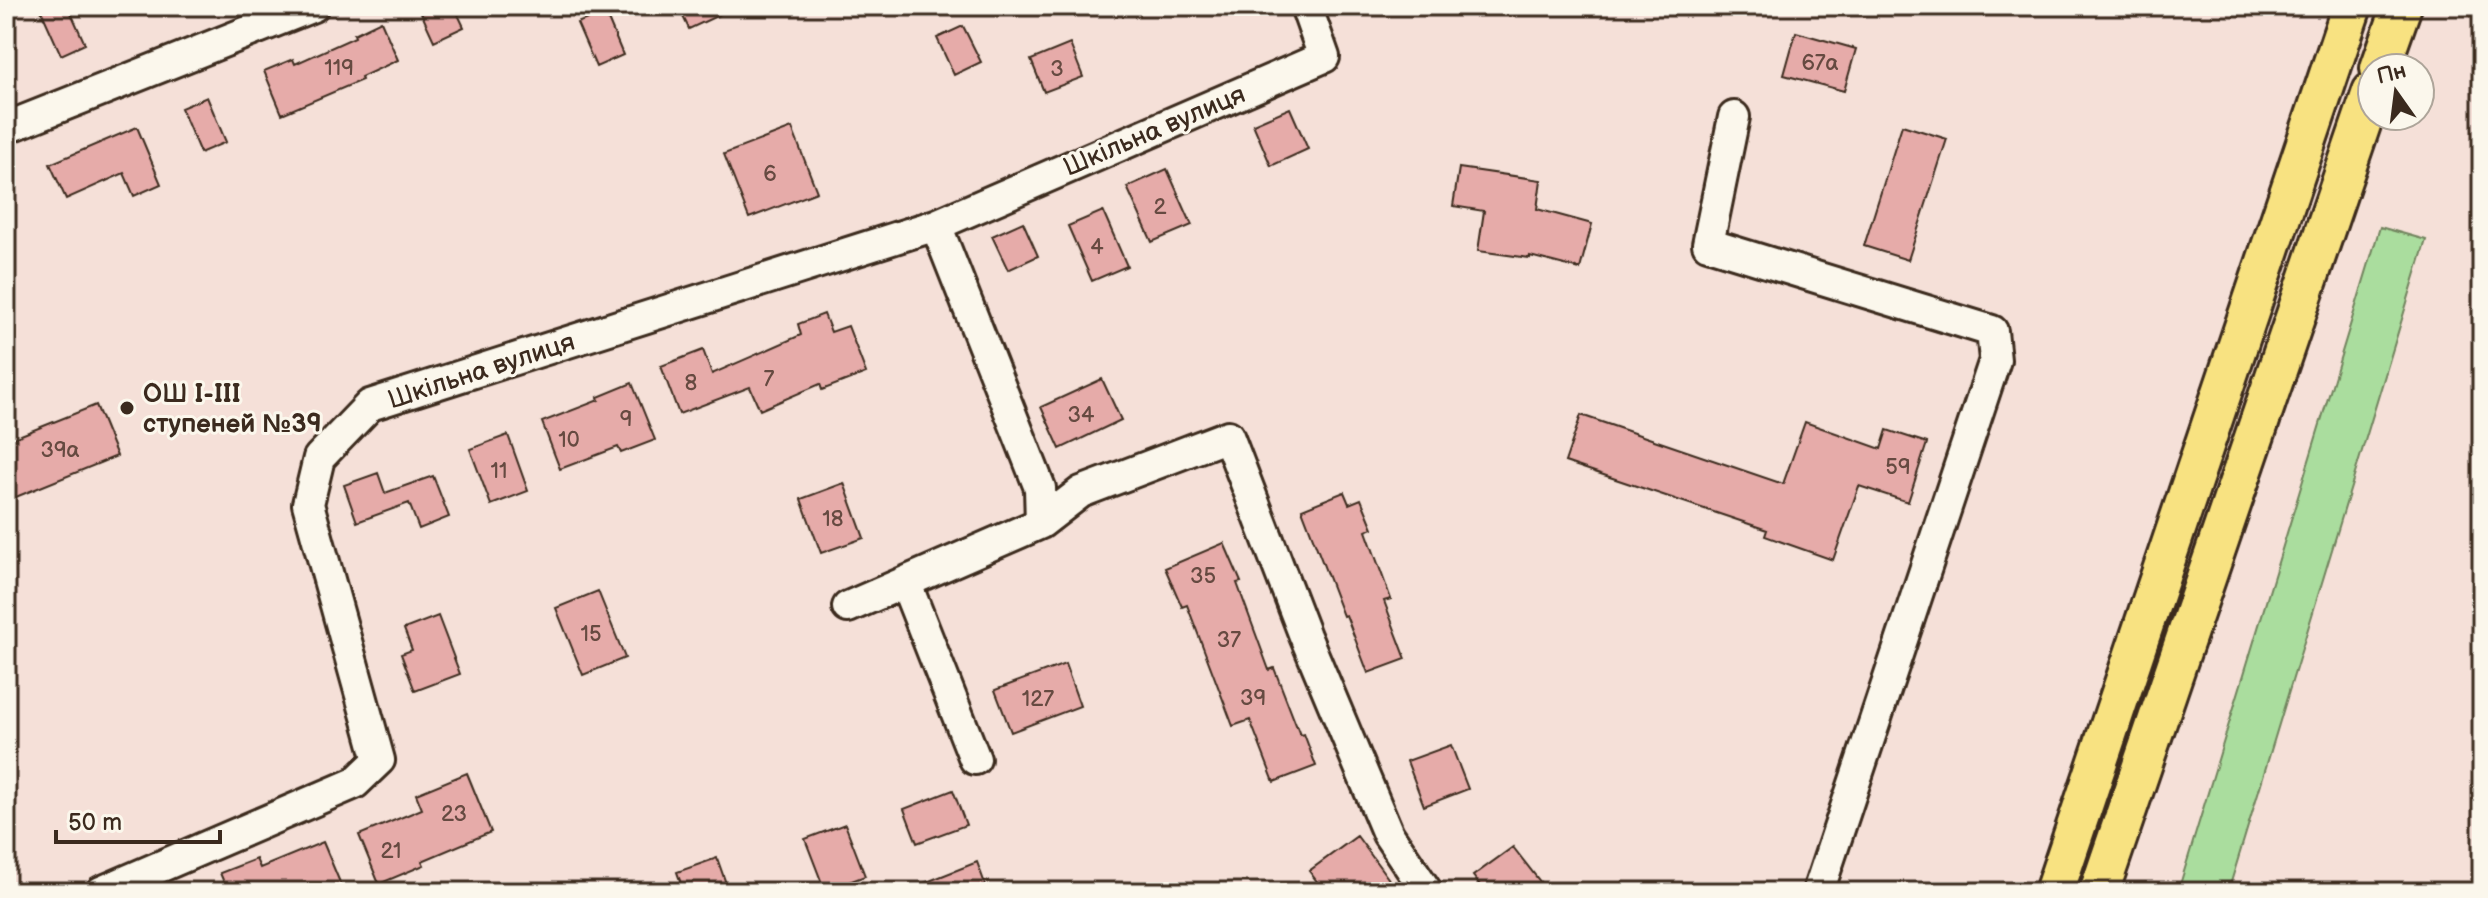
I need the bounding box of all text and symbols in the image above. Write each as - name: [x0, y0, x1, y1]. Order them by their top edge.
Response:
- house number: 67а: [1801, 50, 1839, 77]
- north arrow: [2356, 52, 2436, 132]
- house number: 119: [324, 55, 354, 82]
- house number: 3: [1050, 56, 1064, 83]
- text: Пн: [2374, 57, 2409, 91]
- street label: Шкільна вулиця: [1059, 79, 1250, 184]
- house number: 6: [763, 161, 777, 188]
- house number: 2: [1154, 194, 1167, 221]
- house number: 4: [1090, 234, 1104, 261]
- street label: Шкільна вулиця: [384, 327, 579, 416]
- house number: 7: [764, 366, 775, 393]
- house number: 8: [685, 370, 697, 397]
- place label: ОШ I-III ступеней №39: [143, 379, 322, 440]
- marker: ОШ I-III ступеней №39: [118, 399, 136, 417]
- house number: 34: [1068, 402, 1095, 429]
- house number: 9: [620, 406, 632, 433]
- house number: 10: [558, 427, 580, 454]
- house number: 39а: [40, 437, 80, 464]
- house number: 59: [1885, 454, 1911, 481]
- house number: 11: [490, 458, 508, 485]
- house number: 18: [822, 506, 844, 533]
- house number: 35: [1190, 563, 1216, 590]
- house number: 15: [580, 621, 602, 648]
- house number: 37: [1217, 627, 1241, 654]
- house number: 39: [1240, 685, 1266, 712]
- house number: 127: [1022, 686, 1054, 713]
- scale bar: [56, 794, 220, 844]
- house number: 23: [441, 801, 467, 828]
- text: 50 m: [68, 808, 122, 837]
- house number: 21: [380, 838, 402, 865]

